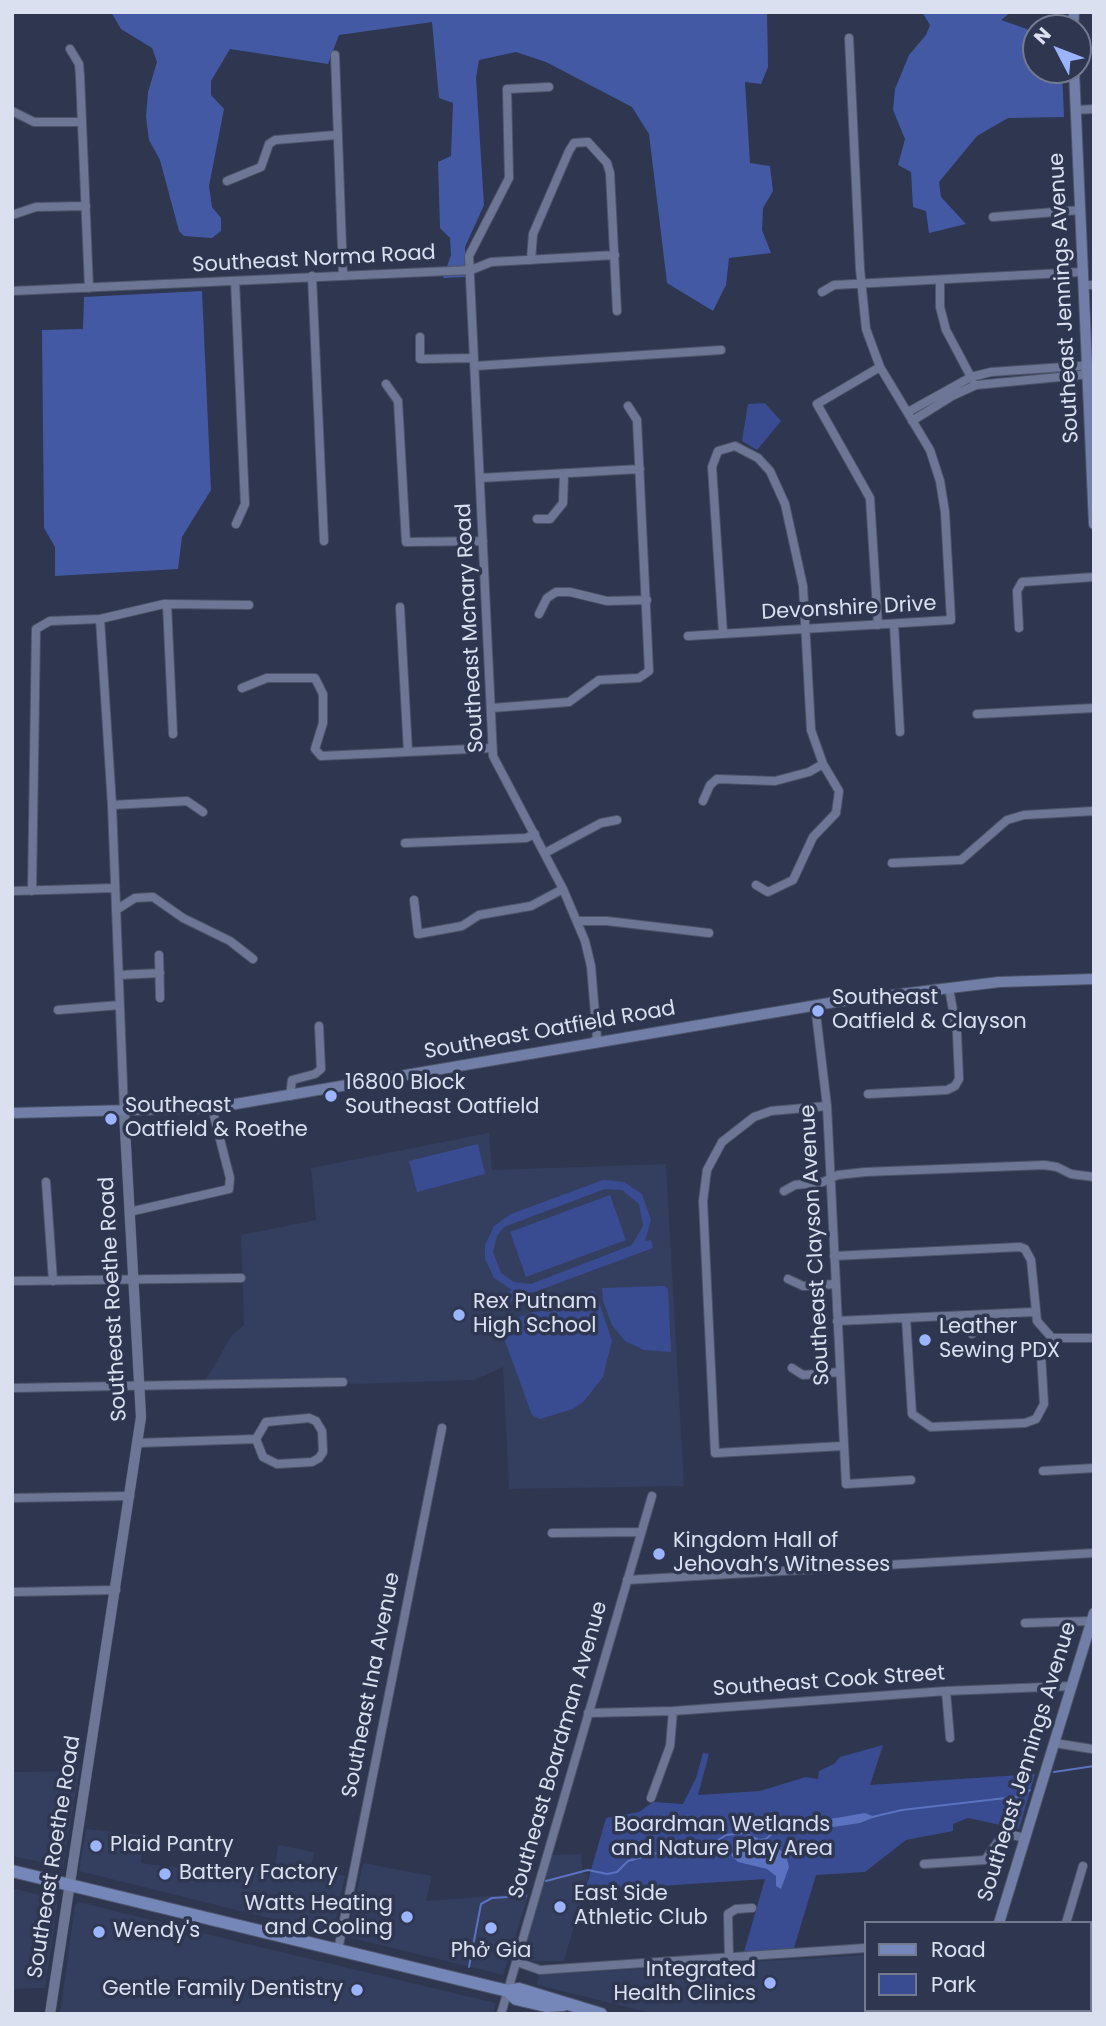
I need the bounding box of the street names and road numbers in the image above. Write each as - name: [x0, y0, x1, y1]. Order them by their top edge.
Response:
- street label: Southeast Jennings Avenue: [1045, 152, 1085, 444]
- street label: Southeast Norma Road: [192, 241, 436, 279]
- street label: Southeast Mcnary Road: [452, 502, 490, 754]
- street label: Devonshire Drive: [761, 592, 937, 626]
- street label: Southeast Oatfield Road: [422, 996, 678, 1066]
- street label: Southeast Clayson Avenue: [796, 1104, 836, 1386]
- street label: Southeast Roethe Road: [95, 1176, 133, 1422]
- street label: Southeast Ina Avenue: [338, 1570, 406, 1800]
- street label: Southeast Boardman Avenue: [504, 1598, 614, 1902]
- street label: Southeast Jennings Avenue: [973, 1619, 1083, 1905]
- street label: Southeast Cook Street: [712, 1661, 946, 1703]
- street label: Southeast Roethe Road: [23, 1734, 87, 1980]

